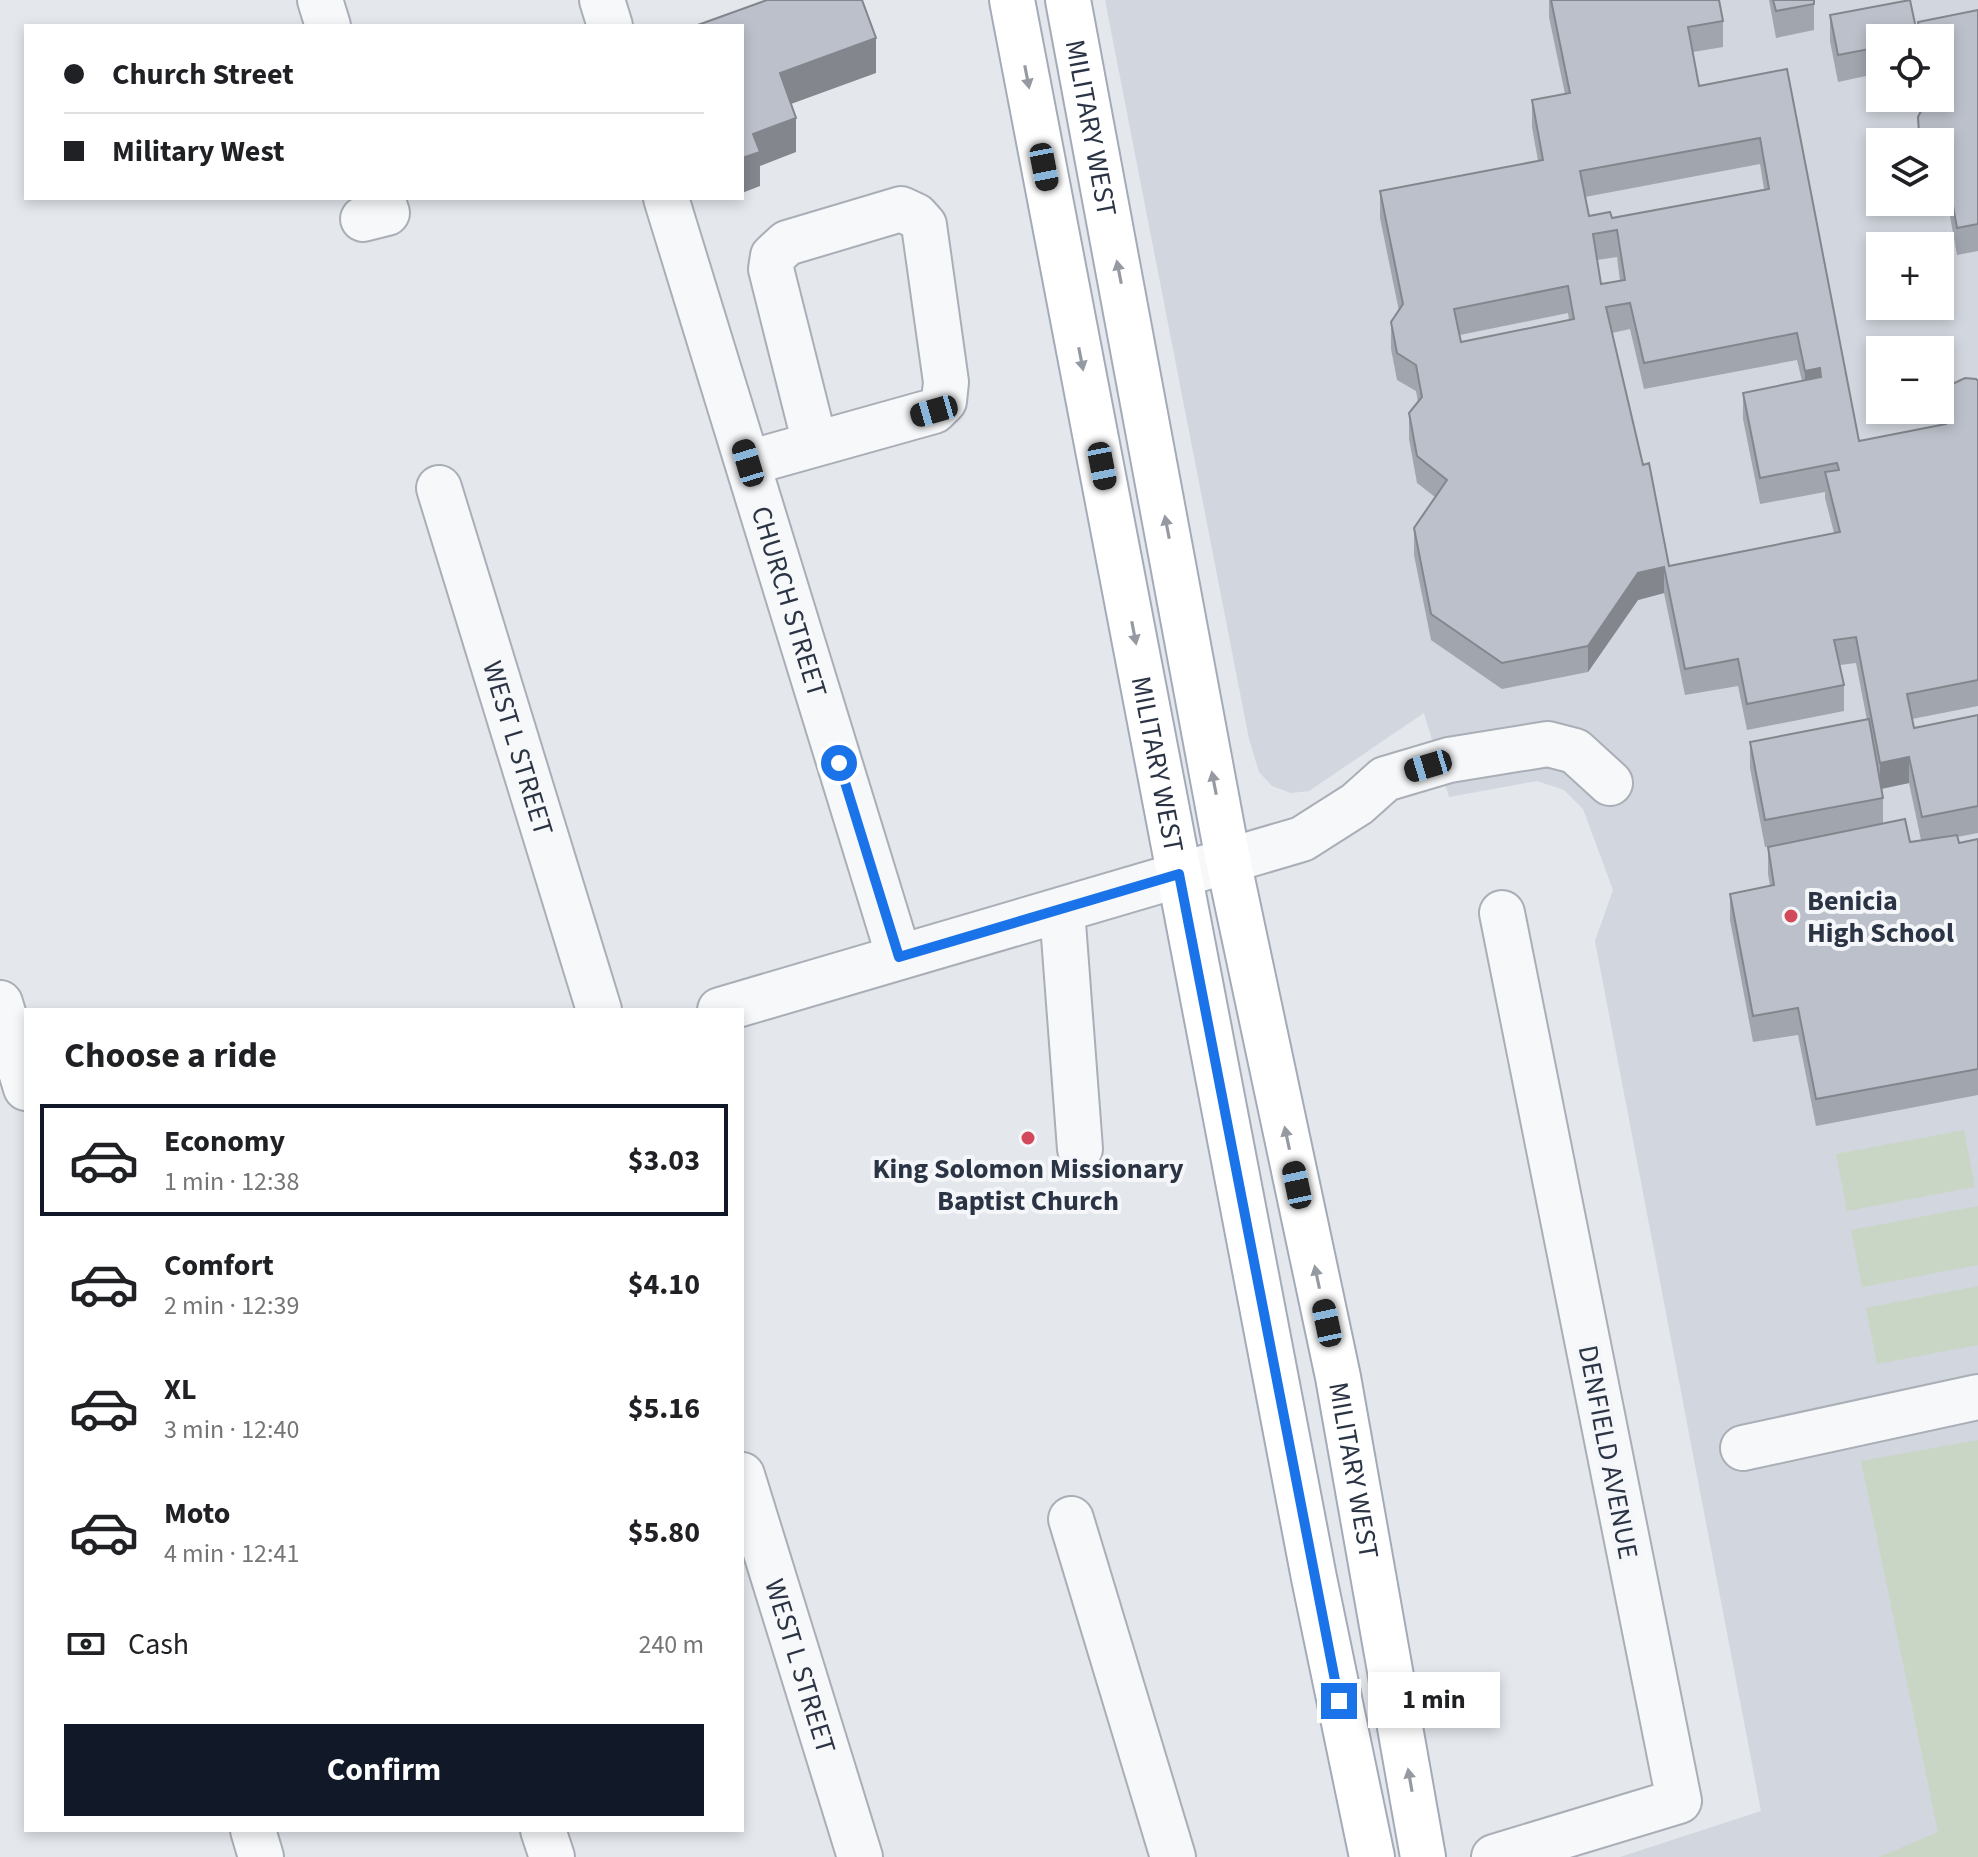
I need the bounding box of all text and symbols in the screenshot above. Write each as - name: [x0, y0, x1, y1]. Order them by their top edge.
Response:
- map controls: [1866, 24, 1954, 424]
- button: locate: [1866, 24, 1954, 112]
- street label: MILITARY WEST: [1055, 36, 1127, 220]
- text: Church Street: [112, 53, 294, 96]
- one-way arrow: [1021, 64, 1033, 89]
- button: layers: [1866, 128, 1954, 216]
- text: Military West: [112, 130, 285, 173]
- car: [1028, 141, 1060, 193]
- button: +: [1866, 232, 1954, 320]
- one-way arrow: [1112, 259, 1124, 284]
- button: −: [1866, 336, 1954, 424]
- one-way arrow: [1076, 347, 1088, 372]
- car: [908, 393, 960, 429]
- car: [730, 437, 766, 489]
- car: [1086, 440, 1118, 492]
- street label: CHURCH STREET: [741, 501, 837, 702]
- one-way arrow: [1160, 515, 1172, 540]
- one-way arrow: [1128, 620, 1140, 645]
- street label: WEST L STREET: [472, 656, 563, 841]
- street label: MILITARY WEST: [1121, 673, 1194, 856]
- route start: [821, 745, 857, 781]
- car: [1402, 748, 1454, 784]
- one-way arrow: [1208, 770, 1220, 795]
- place label: Benicia High School: [1807, 881, 1954, 953]
- marker: Benicia High School: [1782, 907, 1800, 925]
- text: Choose a ride: [64, 1030, 277, 1081]
- text: Economy: [164, 1120, 285, 1163]
- icon: car: [68, 1124, 140, 1196]
- one-way arrow: [1280, 1125, 1293, 1150]
- marker: King Solomon Missionary Baptist Church: [1019, 1129, 1037, 1147]
- text: $3.03: [628, 1139, 700, 1182]
- place label: King Solomon Missionary Baptist Church: [872, 1149, 1184, 1221]
- car: [1280, 1159, 1314, 1211]
- text: 1 min · 12:38: [164, 1163, 299, 1200]
- text: Comfort: [164, 1244, 274, 1287]
- icon: car: [68, 1248, 140, 1320]
- text: $4.10: [628, 1263, 700, 1306]
- one-way arrow: [1310, 1264, 1323, 1289]
- text: 2 min · 12:39: [164, 1287, 299, 1324]
- car: [1310, 1297, 1344, 1349]
- street label: DENFIELD AVENUE: [1568, 1342, 1648, 1563]
- text: XL: [164, 1368, 197, 1411]
- icon: car: [68, 1372, 140, 1444]
- street label: MILITARY WEST: [1318, 1379, 1389, 1562]
- text: $5.16: [628, 1387, 700, 1430]
- text: 3 min · 12:40: [164, 1411, 299, 1448]
- text: Moto: [164, 1492, 230, 1535]
- icon: car: [68, 1496, 140, 1568]
- text: $5.80: [628, 1511, 700, 1554]
- text: 4 min · 12:41: [164, 1535, 299, 1572]
- street label: WEST L STREET: [754, 1574, 846, 1759]
- icon: cash: [64, 1622, 108, 1666]
- text: Cash: [128, 1623, 189, 1666]
- text: 240 m: [638, 1626, 704, 1663]
- callout: 1 min: [1367, 1673, 1499, 1729]
- text: 1 min: [1402, 1681, 1466, 1718]
- route end: [1321, 1683, 1357, 1719]
- button: Confirm: [64, 1724, 704, 1816]
- one-way arrow: [1403, 1767, 1415, 1792]

